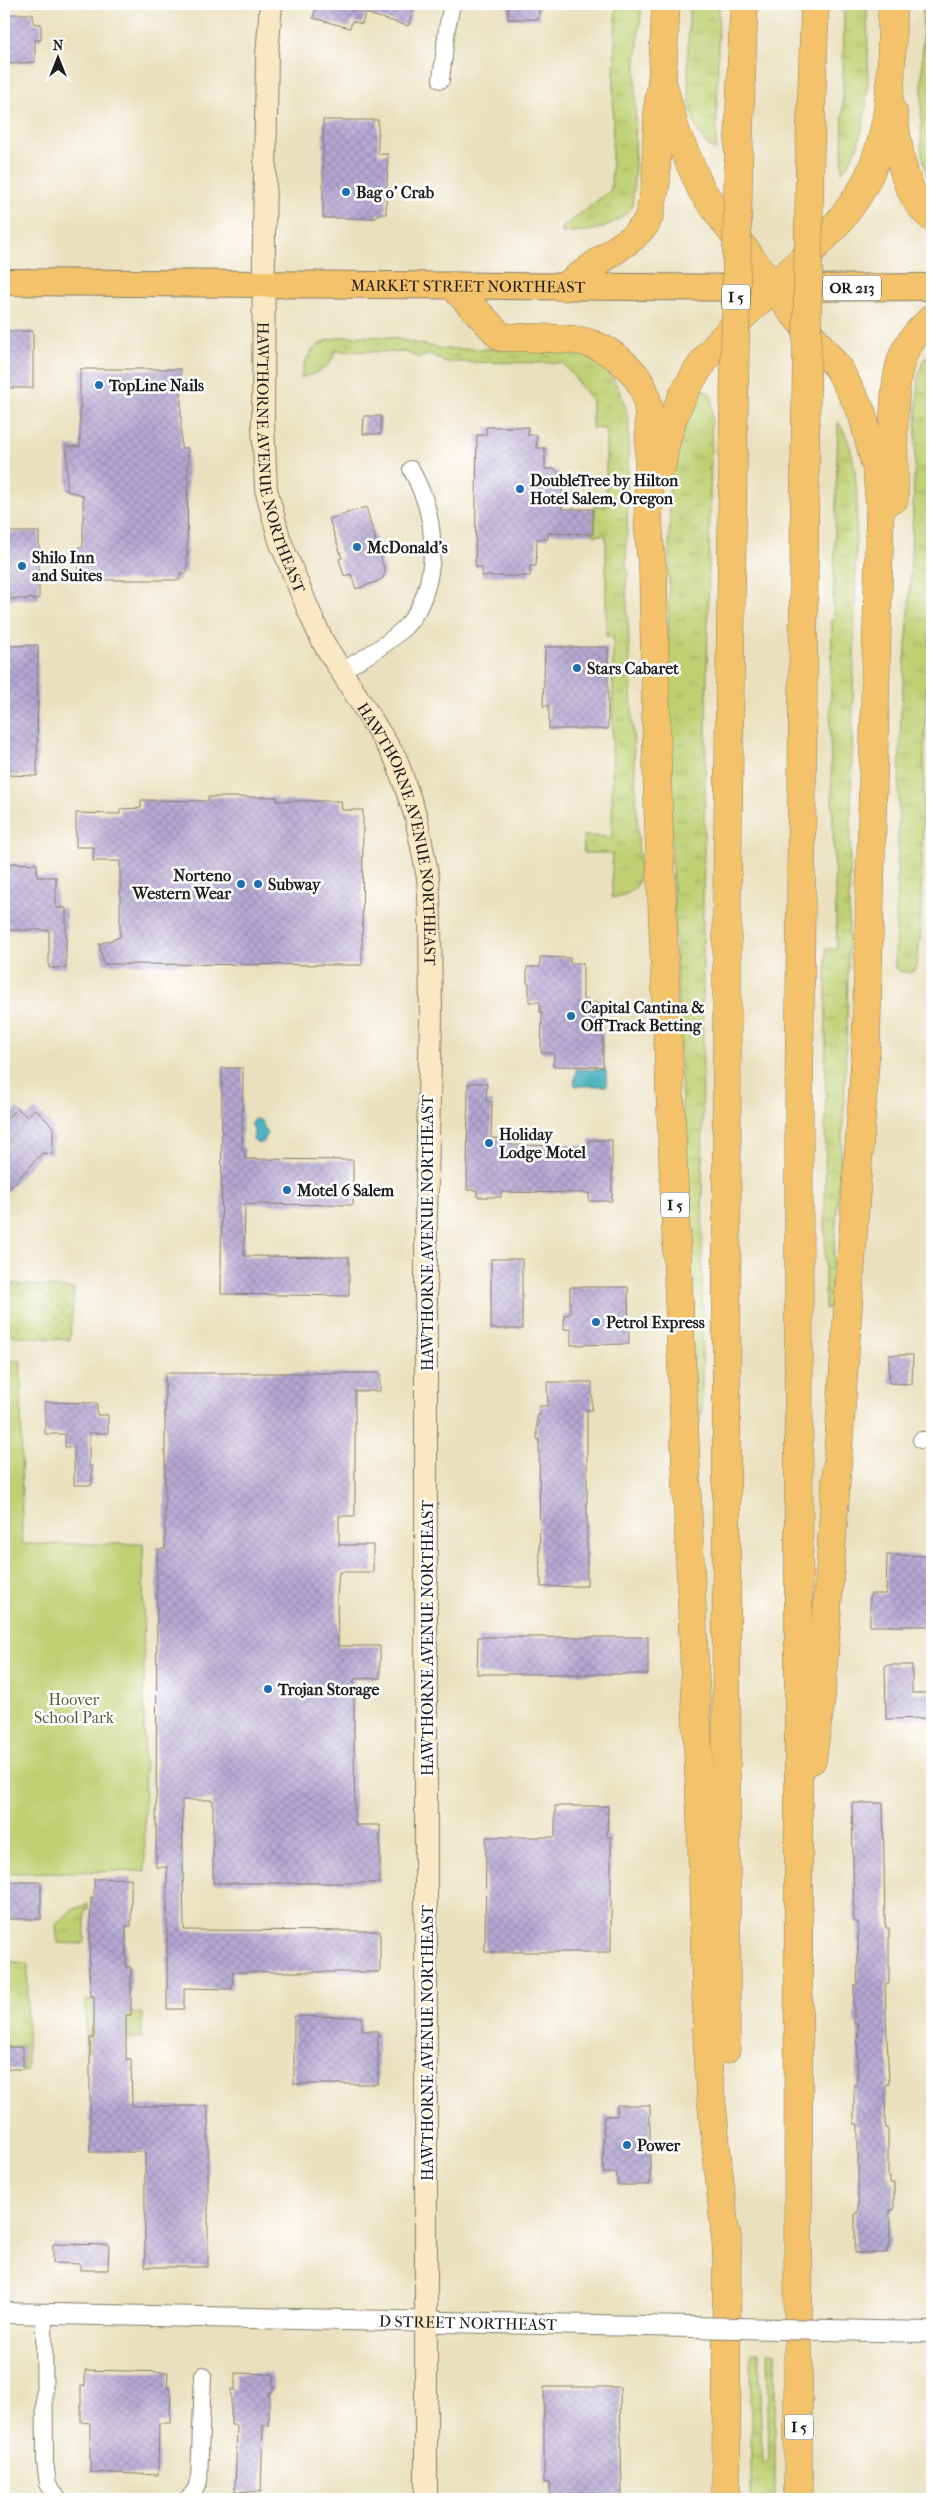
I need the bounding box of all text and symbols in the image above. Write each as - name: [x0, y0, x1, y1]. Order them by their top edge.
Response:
- north arrow: [32, 32, 82, 82]
- text: N: [53, 37, 64, 54]
- place label: Bag o' Crab: [356, 183, 435, 203]
- marker: Bag o' Crab: [340, 186, 352, 198]
- street label: MARKET STREET NORTHEAST: [350, 275, 586, 296]
- road number: OR 213: [823, 276, 881, 300]
- road number: I 5: [722, 284, 750, 310]
- street label: HAWTHORNE AVENUE NORTHEAST: [253, 322, 310, 596]
- place label: TopLine Nails: [108, 376, 204, 396]
- marker: TopLine Nails: [93, 379, 105, 391]
- place label: DoubleTree by Hilton Hotel Salem, Oregon: [530, 471, 679, 509]
- marker: DoubleTree by Hilton Hotel Salem, Oregon: [514, 483, 526, 495]
- place label: McDonald's: [366, 538, 448, 557]
- marker: McDonald's: [351, 541, 363, 553]
- place label: Shilo Inn and Suites: [32, 548, 102, 585]
- marker: Shilo Inn and Suites: [16, 560, 28, 572]
- place label: Stars Cabaret: [587, 659, 679, 678]
- marker: Stars Cabaret: [571, 662, 583, 674]
- street label: HAWTHORNE AVENUE NORTHEAST: [354, 699, 440, 966]
- place label: Norteno Western Wear: [132, 866, 232, 903]
- place label: Subway: [268, 875, 322, 895]
- marker: Norteno Western Wear: [235, 878, 247, 890]
- marker: Subway: [252, 878, 264, 890]
- place label: Capital Cantina & Off Track Betting: [581, 998, 704, 1036]
- marker: Capital Cantina & Off Track Betting: [565, 1010, 577, 1022]
- street label: HAWTHORNE AVENUE NORTHEAST: [418, 1095, 437, 1371]
- place label: Holiday Lodge Motel: [499, 1125, 586, 1163]
- marker: Holiday Lodge Motel: [483, 1137, 495, 1149]
- place label: Motel 6 Salem: [296, 1181, 395, 1200]
- marker: Motel 6 Salem: [281, 1184, 293, 1196]
- road number: I 5: [661, 1192, 689, 1218]
- place label: Petrol Express: [606, 1313, 705, 1333]
- marker: Petrol Express: [590, 1316, 602, 1328]
- street label: HAWTHORNE AVENUE NORTHEAST: [418, 1500, 437, 1776]
- place label: Trojan Storage: [277, 1680, 379, 1700]
- marker: Trojan Storage: [262, 1683, 274, 1695]
- park label: Hoover School Park: [34, 1690, 115, 1727]
- street label: HAWTHORNE AVENUE NORTHEAST: [418, 1905, 437, 2181]
- place label: Power: [637, 2136, 682, 2155]
- marker: Power: [621, 2139, 633, 2151]
- street label: D STREET NORTHEAST: [379, 2311, 557, 2334]
- road number: I 5: [785, 2414, 813, 2440]

